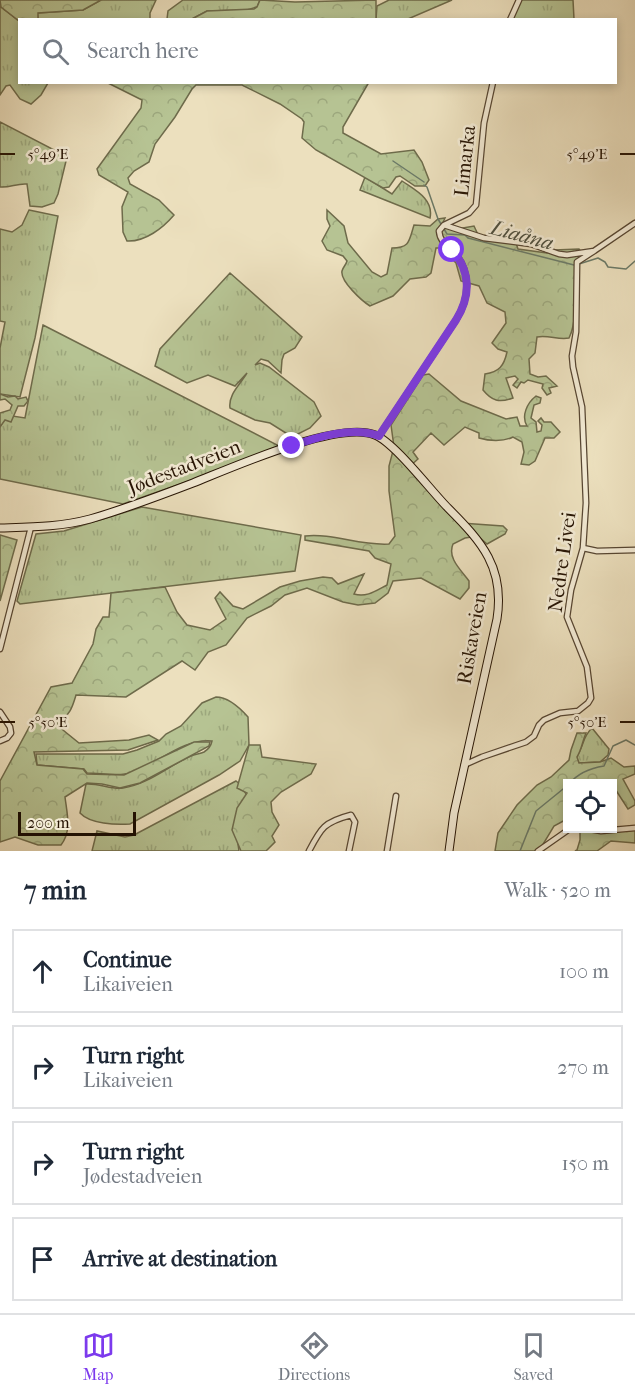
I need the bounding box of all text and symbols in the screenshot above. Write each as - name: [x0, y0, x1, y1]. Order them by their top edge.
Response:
- search box: [18, 18, 617, 84]
- icon: search: [39, 35, 72, 68]
- text: Search here: [87, 38, 199, 64]
- street label: Limarka: [450, 123, 480, 198]
- text: 5°49'E: [27, 145, 69, 163]
- text: 5°49'E: [566, 145, 608, 163]
- water label: Liaåna: [486, 215, 556, 255]
- route start: [438, 236, 464, 262]
- route end: [278, 432, 304, 458]
- street label: Jødestadveien: [122, 435, 244, 500]
- street label: Nedre Livei: [544, 510, 580, 614]
- street label: Riskaveien: [453, 589, 492, 686]
- text: 5°50'E: [28, 713, 68, 731]
- text: 5°50'E: [567, 713, 607, 731]
- map controls: [563, 779, 617, 833]
- button: locate: [563, 779, 617, 833]
- scale bar: [18, 809, 136, 836]
- text: 200 m: [27, 813, 70, 832]
- text: 7 min: [24, 875, 87, 906]
- text: Walk · 520 m: [504, 879, 611, 902]
- text: Continue: [83, 947, 172, 973]
- icon: ahead: [26, 955, 59, 988]
- text: 100 m: [559, 960, 609, 983]
- text: Likaiveien: [83, 973, 173, 996]
- text: Turn right: [83, 1043, 184, 1069]
- icon: right: [26, 1051, 59, 1084]
- text: 270 m: [557, 1056, 609, 1079]
- text: Likaiveien: [83, 1069, 173, 1092]
- text: Turn right: [83, 1139, 184, 1165]
- icon: right: [26, 1147, 59, 1180]
- text: 150 m: [561, 1152, 609, 1175]
- text: Jødestadveien: [83, 1165, 202, 1188]
- icon: arrive: [26, 1243, 59, 1276]
- text: Arrive at destination: [83, 1246, 277, 1272]
- tab: Map: [82, 1329, 115, 1384]
- tab: Directions: [278, 1329, 350, 1384]
- tab: Saved: [514, 1329, 553, 1384]

